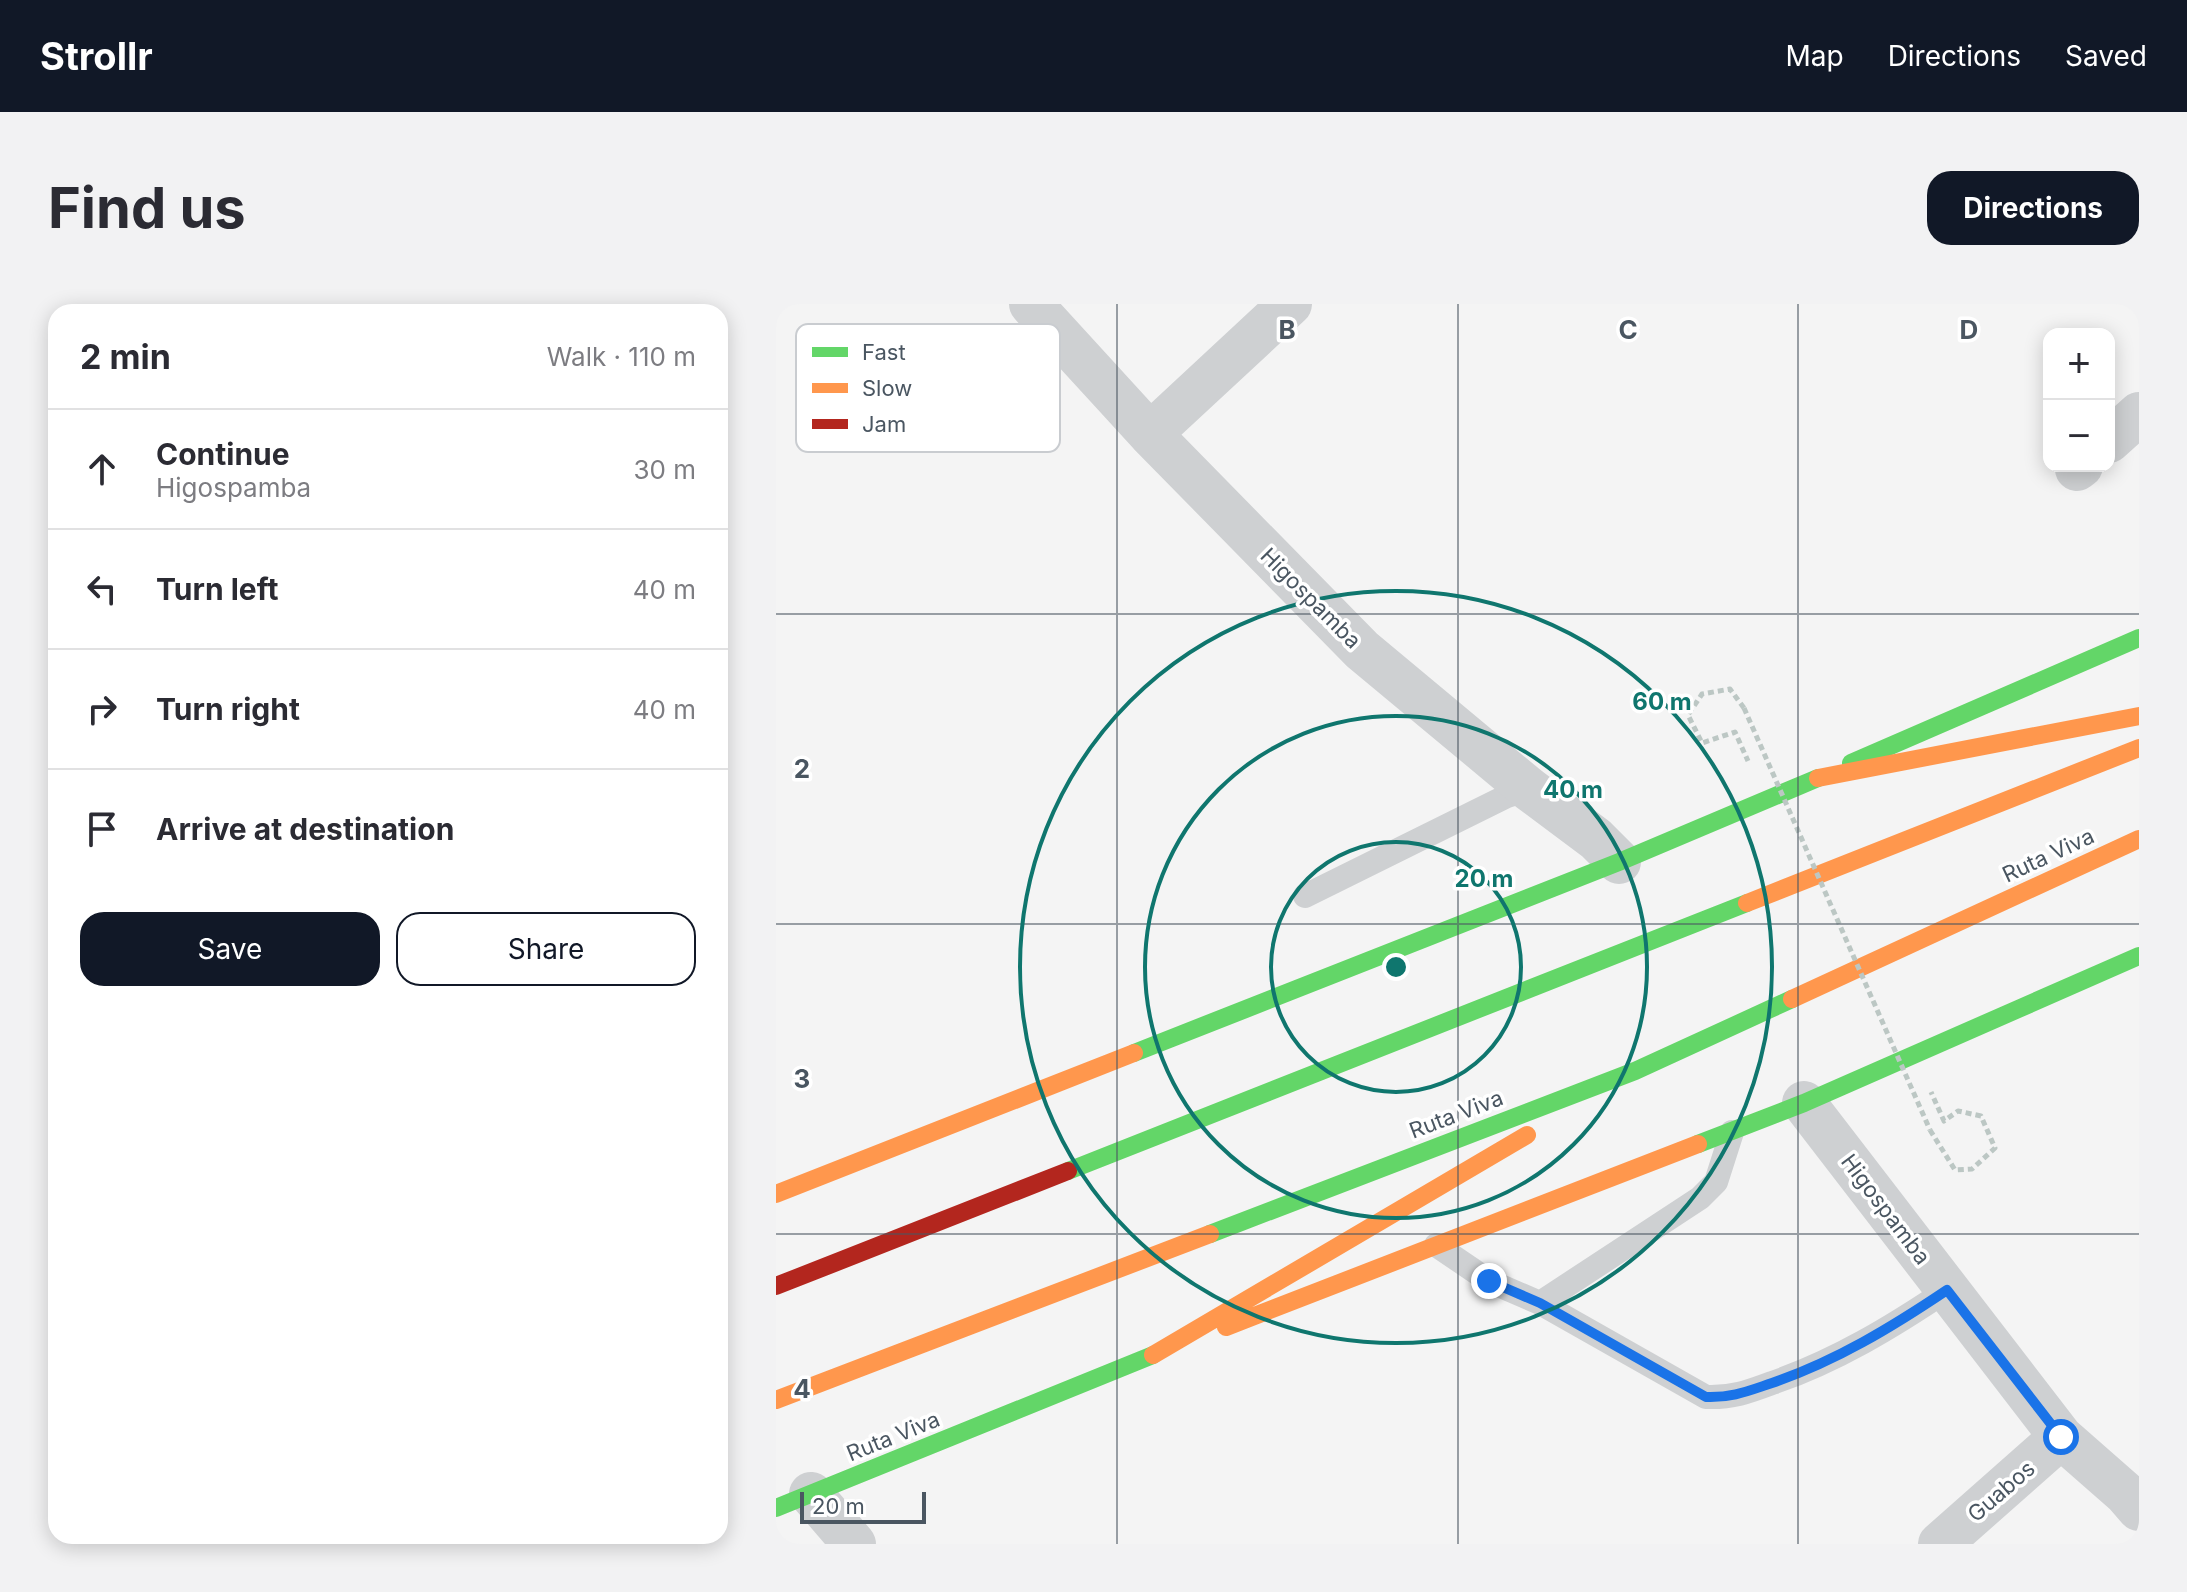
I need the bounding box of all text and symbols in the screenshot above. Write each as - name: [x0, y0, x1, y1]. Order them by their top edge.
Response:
- text: Strollr: [40, 33, 153, 79]
- text: Map: [1785, 39, 1844, 73]
- text: Directions: [1888, 39, 2021, 73]
- text: Saved: [2065, 39, 2147, 73]
- button: Directions: [1927, 171, 2139, 245]
- text: Find us: [48, 174, 246, 242]
- text: B: [1278, 314, 1296, 345]
- text: C: [1618, 314, 1638, 345]
- text: D: [1960, 314, 1978, 345]
- legend: [796, 324, 1060, 452]
- map controls: [2043, 328, 2115, 472]
- button: +: [2043, 328, 2115, 400]
- text: 2 min: [80, 336, 171, 377]
- text: Fast: [862, 339, 906, 365]
- text: Walk · 110 m: [547, 341, 696, 372]
- text: Slow: [862, 375, 912, 401]
- button: −: [2043, 400, 2115, 472]
- text: Jam: [862, 411, 906, 437]
- text: Continue: [156, 436, 290, 472]
- icon: ahead: [80, 447, 124, 491]
- text: 30 m: [633, 454, 696, 485]
- text: Higospamba: [156, 472, 311, 503]
- street label: Higospamba: [1255, 542, 1367, 654]
- icon: left: [80, 567, 124, 611]
- text: Turn left: [156, 571, 278, 607]
- text: 40 m: [633, 574, 696, 605]
- icon: right: [80, 687, 124, 731]
- text: 60 m: [1632, 687, 1692, 716]
- text: Turn right: [156, 691, 300, 727]
- text: 40 m: [633, 694, 696, 725]
- text: 2: [794, 753, 810, 784]
- text: 40 m: [1543, 775, 1603, 804]
- icon: arrive: [80, 807, 124, 851]
- text: Arrive at destination: [156, 811, 454, 847]
- street label: Ruta Viva: [1998, 822, 2098, 888]
- text: 20 m: [1455, 864, 1513, 893]
- button: Save: [80, 912, 380, 986]
- button: Share: [396, 912, 696, 986]
- centre of rings: [1382, 953, 1410, 981]
- text: 3: [794, 1063, 810, 1094]
- street label: Ruta Viva: [1406, 1084, 1506, 1144]
- street label: Higospamba: [1836, 1149, 1936, 1269]
- route end: [1471, 1263, 1507, 1299]
- text: 4: [793, 1373, 811, 1404]
- street label: Ruta Viva: [843, 1406, 943, 1466]
- route start: [2043, 1419, 2079, 1455]
- street label: Guabos: [1962, 1455, 2040, 1527]
- scale bar: [800, 1488, 926, 1524]
- text: 20 m: [812, 1493, 865, 1519]

